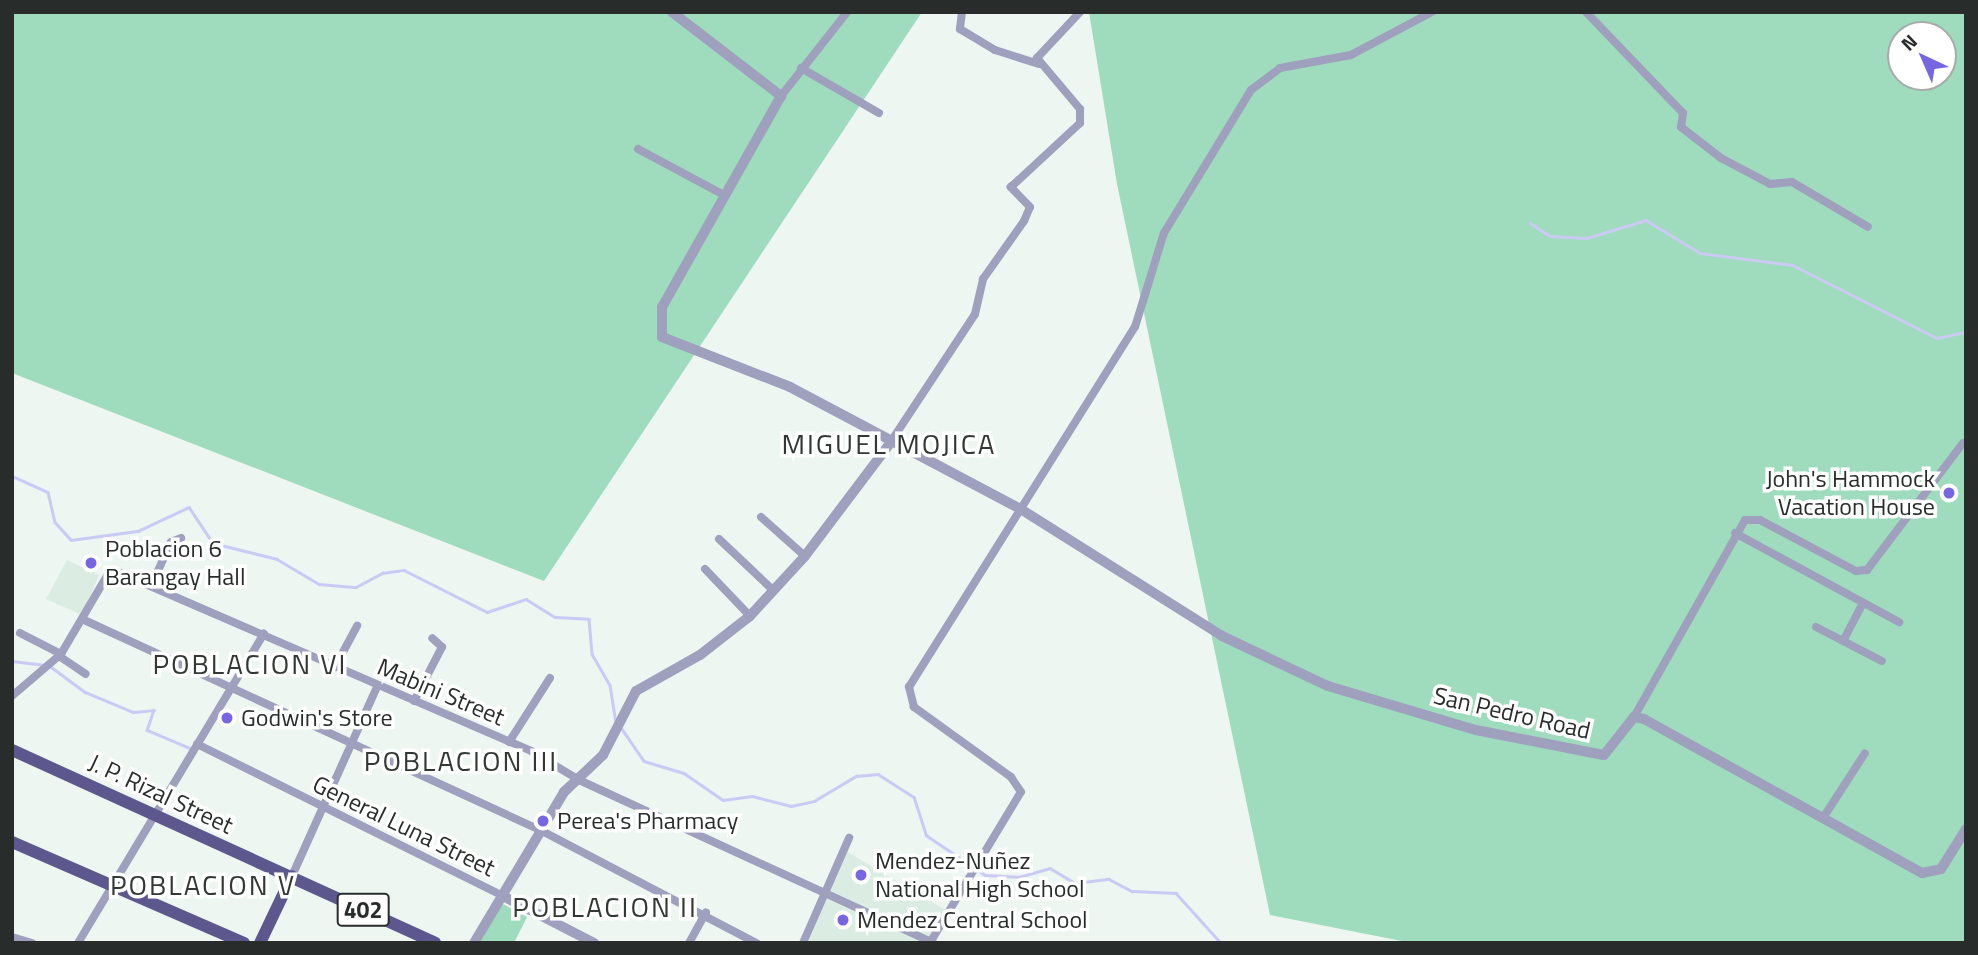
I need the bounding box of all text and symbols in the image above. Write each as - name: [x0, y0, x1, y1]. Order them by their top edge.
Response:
- north arrow: [1887, 21, 1957, 91]
- text: N: [1894, 27, 1923, 57]
- district label: MIGUEL MOJICA: [783, 427, 995, 461]
- place label: John's Hammock Vacation House: [1766, 465, 1935, 521]
- marker: John's Hammock Vacation House: [1941, 485, 1957, 501]
- place label: Poblacion 6 Barangay Hall: [105, 535, 245, 591]
- marker: Poblacion 6 Barangay Hall: [83, 555, 99, 571]
- district label: POBLACION VI: [154, 647, 346, 681]
- street label: Mabini Street: [373, 652, 509, 732]
- street label: San Pedro Road: [1431, 681, 1593, 745]
- place label: Godwin's Store: [241, 704, 393, 732]
- marker: Godwin's Store: [219, 710, 235, 726]
- district label: POBLACION III: [365, 744, 557, 778]
- street label: J. P. Rizal Street: [84, 748, 238, 840]
- street label: General Luna Street: [308, 769, 500, 883]
- place label: Perea's Pharmacy: [557, 807, 738, 835]
- marker: Perea's Pharmacy: [535, 813, 551, 829]
- place label: Mendez-Nuñez National High School: [875, 847, 1085, 903]
- marker: Mendez-Nuñez National High School: [853, 867, 869, 883]
- district label: POBLACION V: [111, 868, 295, 902]
- road number: 402: [335, 890, 391, 930]
- district label: POBLACION II: [514, 890, 696, 924]
- place label: Mendez Central School: [857, 906, 1088, 934]
- marker: Mendez Central School: [835, 912, 851, 928]

